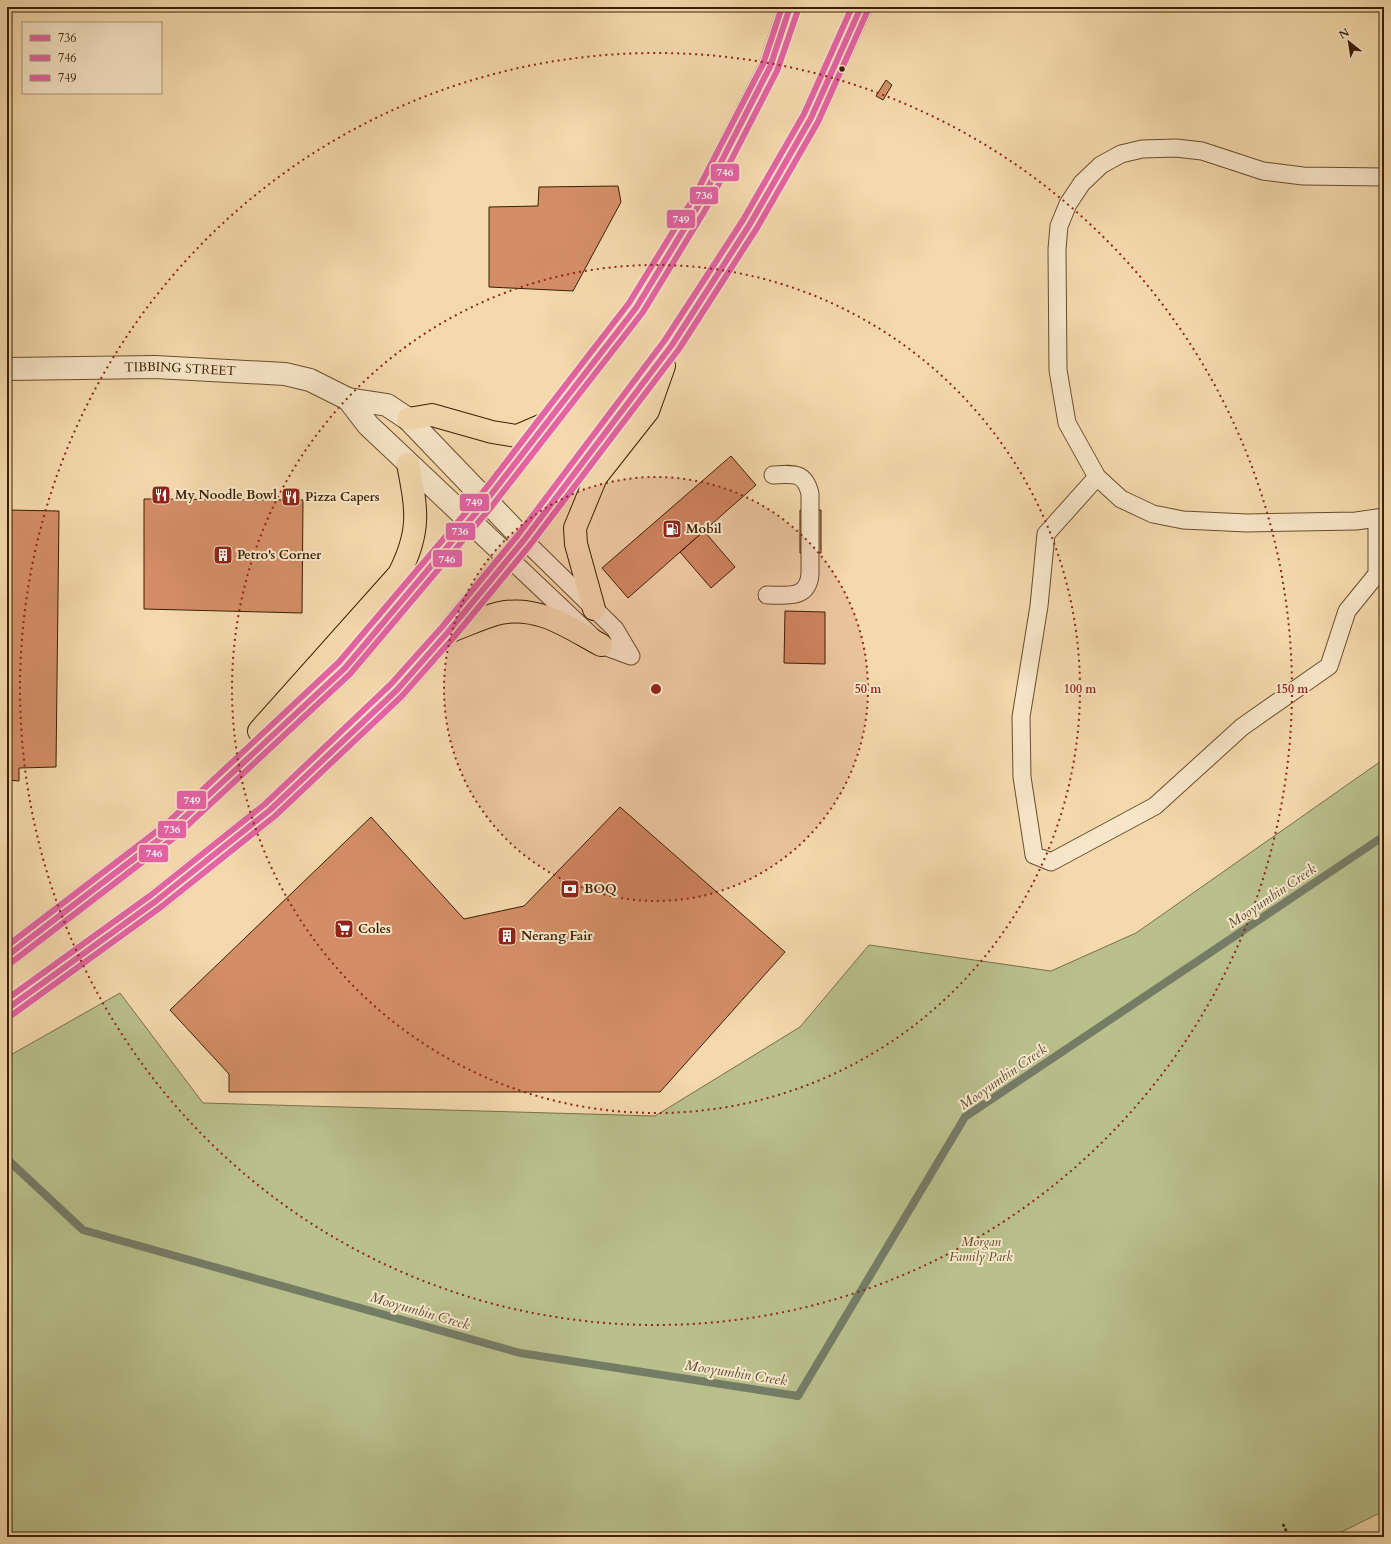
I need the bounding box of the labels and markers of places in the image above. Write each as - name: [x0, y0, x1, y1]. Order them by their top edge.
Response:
- unlabelled marker: [837, 64, 847, 74]
- restaurant icon: My Noodle Bowl: [150, 484, 172, 506]
- place label: My Noodle Bowl: [175, 486, 277, 504]
- restaurant icon: Pizza Capers: [280, 486, 302, 508]
- place label: Pizza Capers: [305, 488, 380, 506]
- fuel station icon: Mobil: [661, 518, 683, 540]
- place label: Mobil: [686, 520, 722, 538]
- building icon: Petro's Corner: [212, 544, 234, 566]
- place label: Petro's Corner: [237, 546, 322, 564]
- centre of rings: [649, 682, 663, 696]
- bank icon: BOQ: [559, 878, 581, 900]
- place label: BOQ: [584, 880, 617, 898]
- supermarket icon: Coles: [333, 918, 355, 940]
- place label: Coles: [358, 920, 391, 938]
- building icon: Nerang Fair: [496, 925, 518, 947]
- place label: Nerang Fair: [521, 927, 593, 945]

